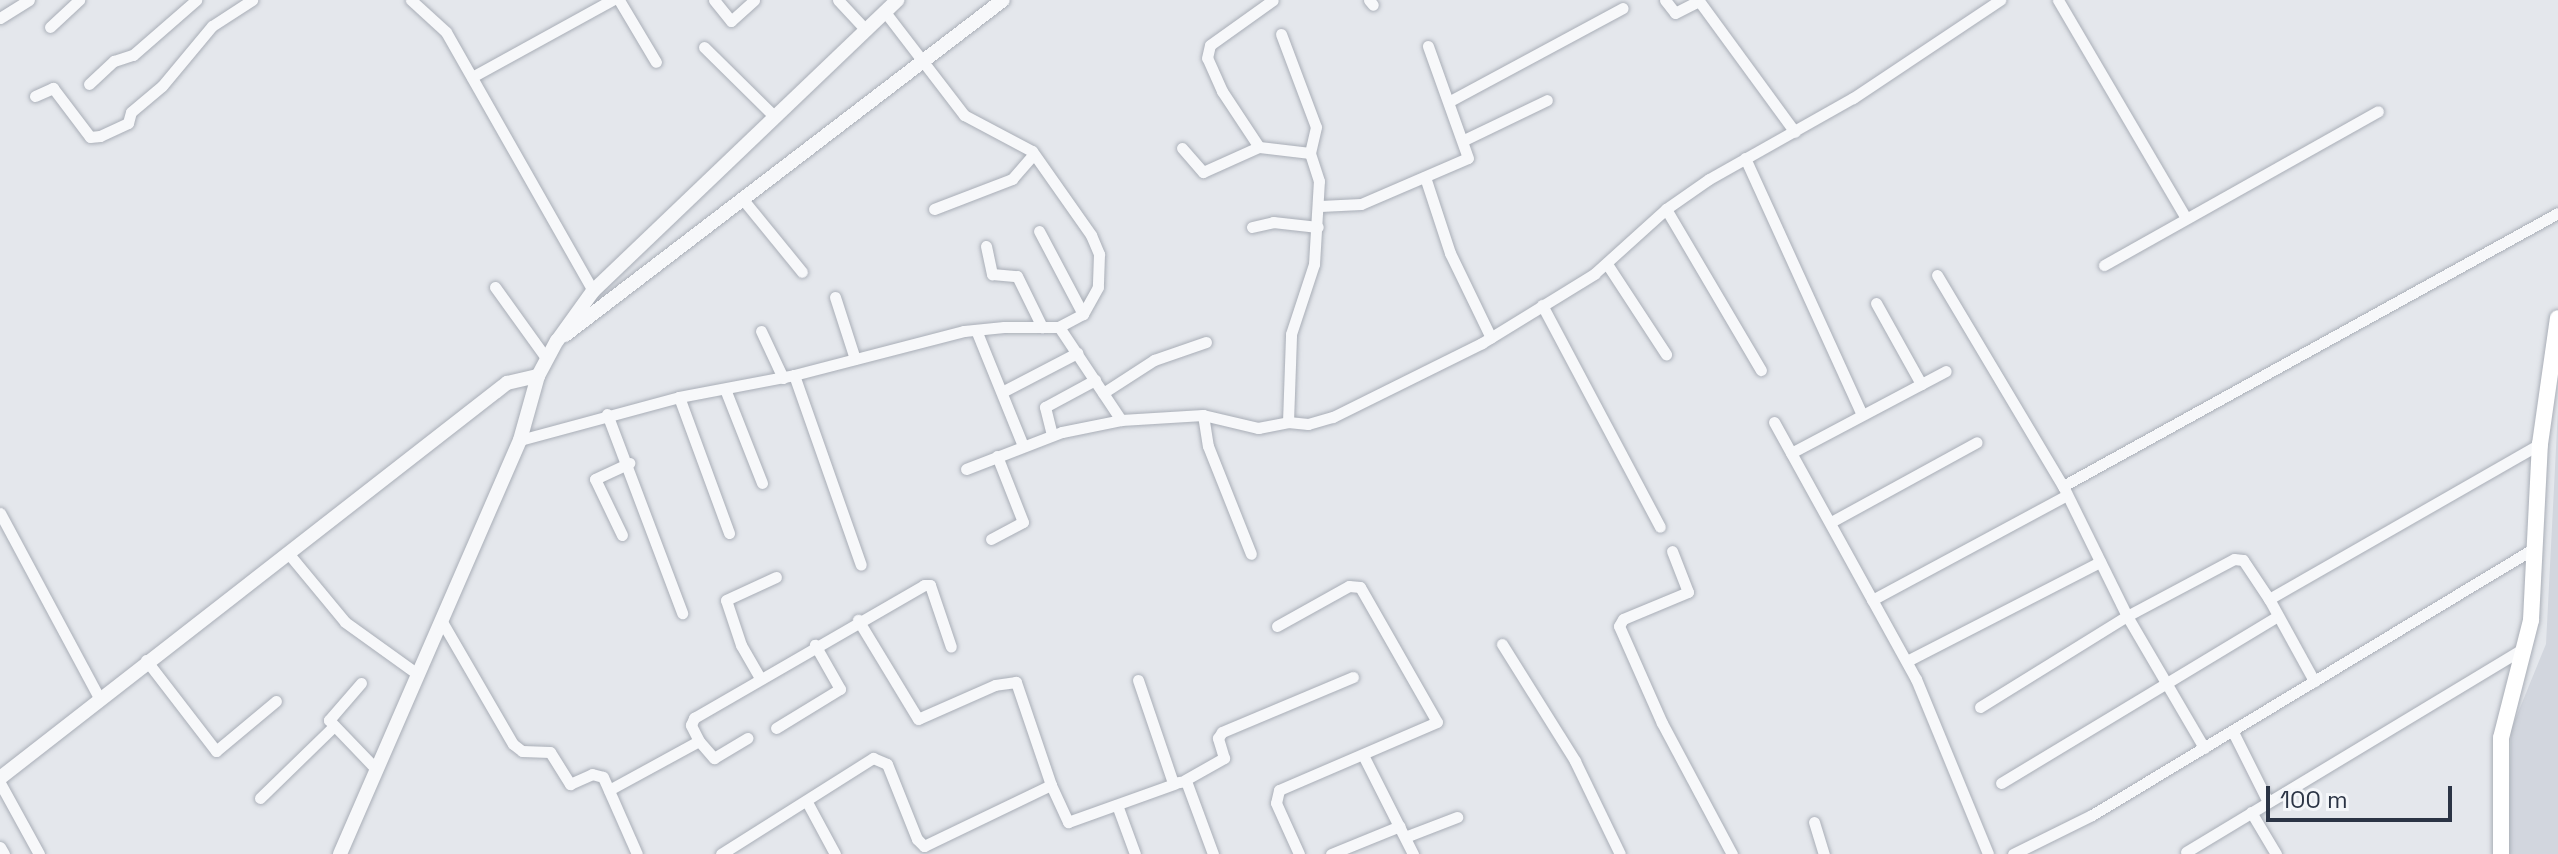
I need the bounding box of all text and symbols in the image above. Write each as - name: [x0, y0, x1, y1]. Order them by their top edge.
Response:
- scale bar: [2270, 770, 2456, 820]
- text: 100 m: [2280, 784, 2348, 815]

